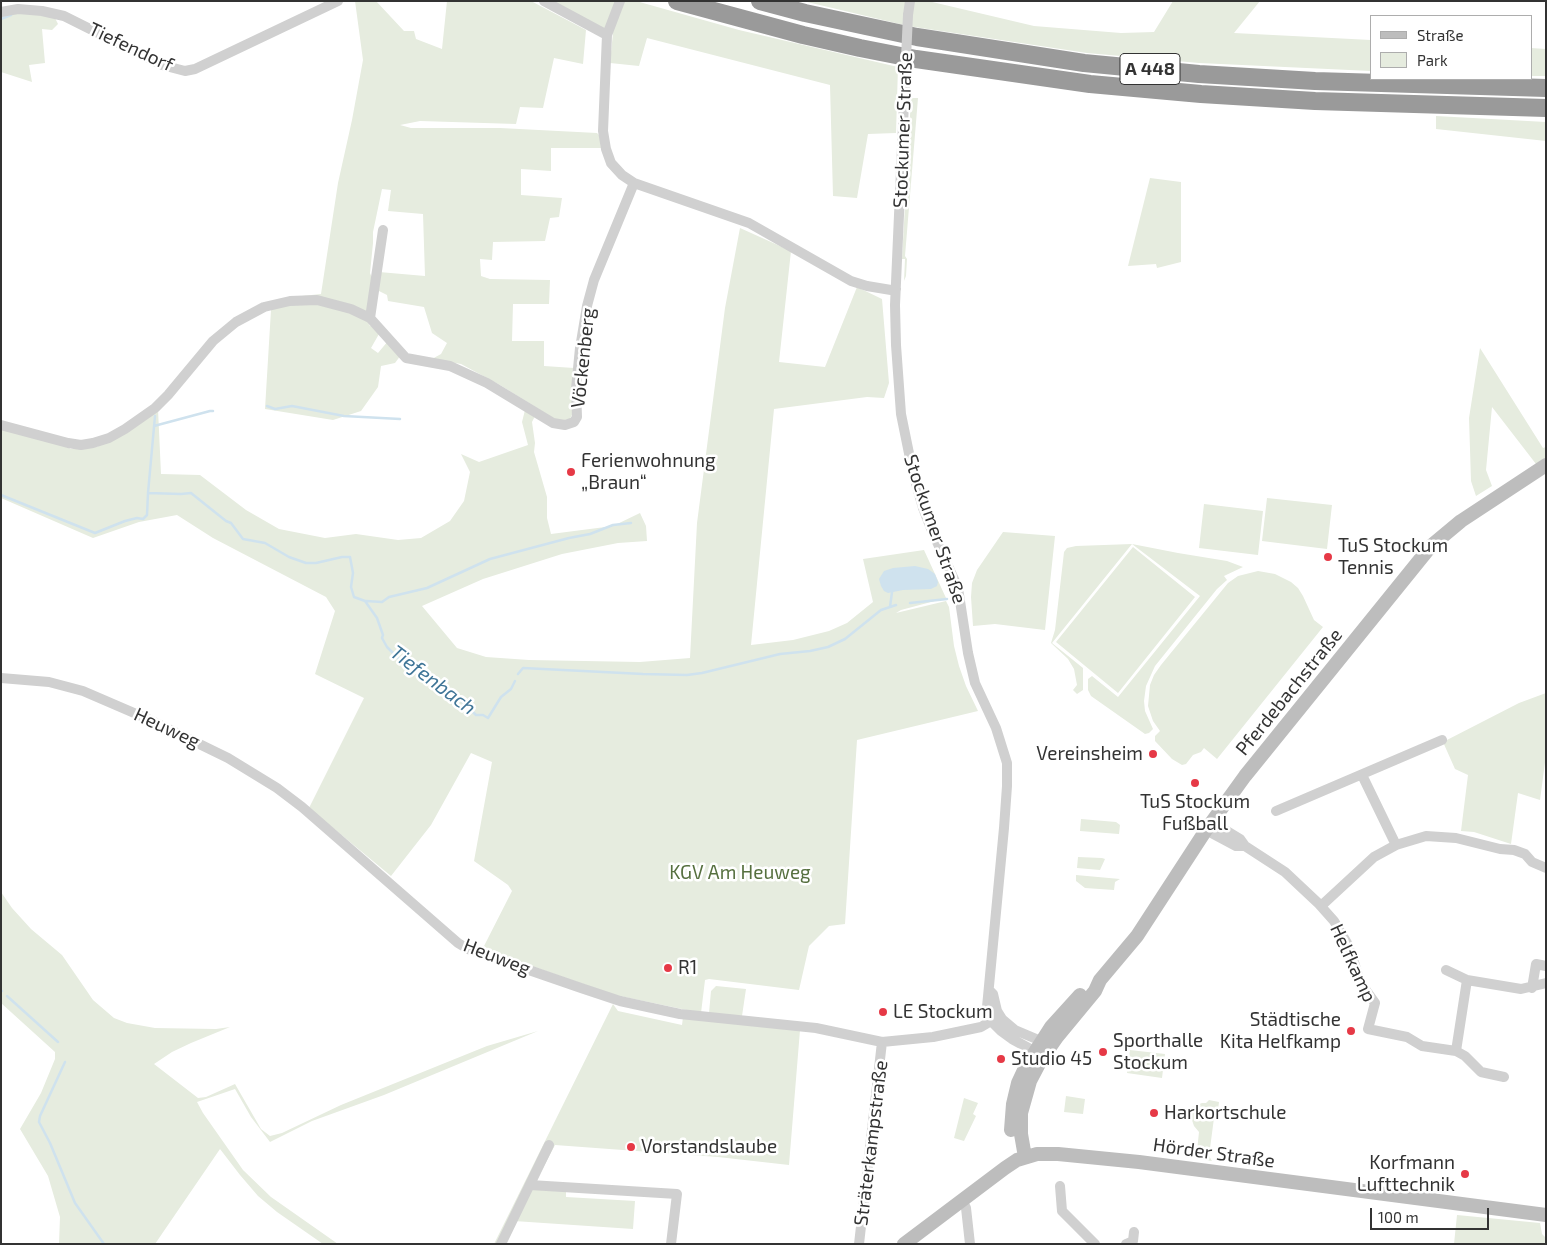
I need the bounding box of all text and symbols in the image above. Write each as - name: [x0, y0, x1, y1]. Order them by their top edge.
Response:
- legend: [1370, 15, 1532, 80]
- street label: Tiefendorf: [85, 17, 177, 77]
- text: Straße: [1417, 26, 1463, 44]
- text: Park: [1417, 51, 1448, 69]
- street label: Stockumer Straße: [889, 52, 917, 208]
- road number: A 448: [1120, 54, 1180, 85]
- street label: Vöckenberg: [566, 307, 600, 409]
- place label: Ferienwohnung „Braun“: [581, 450, 716, 494]
- street label: Stockumer Straße: [899, 452, 971, 606]
- marker: Ferienwohnung „Braun“: [565, 466, 577, 478]
- place label: TuS Stockum Tennis: [1338, 535, 1448, 579]
- marker: TuS Stockum Tennis: [1322, 551, 1334, 563]
- street label: Pferdebachstraße: [1231, 624, 1347, 760]
- water label: Tiefenbach: [385, 640, 481, 720]
- street label: Heuweg: [130, 703, 204, 753]
- place label: Vereinsheim: [1036, 743, 1143, 765]
- marker: Vereinsheim: [1147, 748, 1159, 760]
- marker: TuS Stockum Fußball: [1189, 777, 1201, 789]
- place label: TuS Stockum Fußball: [1140, 791, 1250, 835]
- park label: KGV Am Heuweg: [669, 862, 811, 884]
- street label: Helfkamp: [1325, 920, 1381, 1006]
- street label: Heuweg: [460, 934, 534, 980]
- place label: R1: [678, 957, 697, 979]
- marker: R1: [662, 962, 674, 974]
- place label: LE Stockum: [893, 1001, 993, 1023]
- marker: LE Stockum: [877, 1006, 889, 1018]
- place label: Städtische Kita Helfkamp: [1220, 1009, 1341, 1053]
- marker: Städtische Kita Helfkamp: [1345, 1025, 1357, 1037]
- place label: Sporthalle Stockum: [1113, 1030, 1203, 1074]
- marker: Sporthalle Stockum: [1097, 1046, 1109, 1058]
- place label: Studio 45: [1011, 1048, 1092, 1070]
- marker: Studio 45: [995, 1053, 1007, 1065]
- street label: Sträterkampstraße: [850, 1059, 892, 1227]
- place label: Harkortschule: [1164, 1102, 1286, 1124]
- marker: Harkortschule: [1148, 1107, 1160, 1119]
- street label: Hörder Straße: [1152, 1133, 1276, 1173]
- place label: Vorstandslaube: [641, 1136, 777, 1158]
- marker: Vorstandslaube: [625, 1141, 637, 1153]
- place label: Korfmann Lufttechnik: [1357, 1152, 1455, 1196]
- marker: Korfmann Lufttechnik: [1459, 1168, 1471, 1180]
- scale bar: [1372, 1198, 1491, 1230]
- text: 100 m: [1378, 1208, 1419, 1226]

